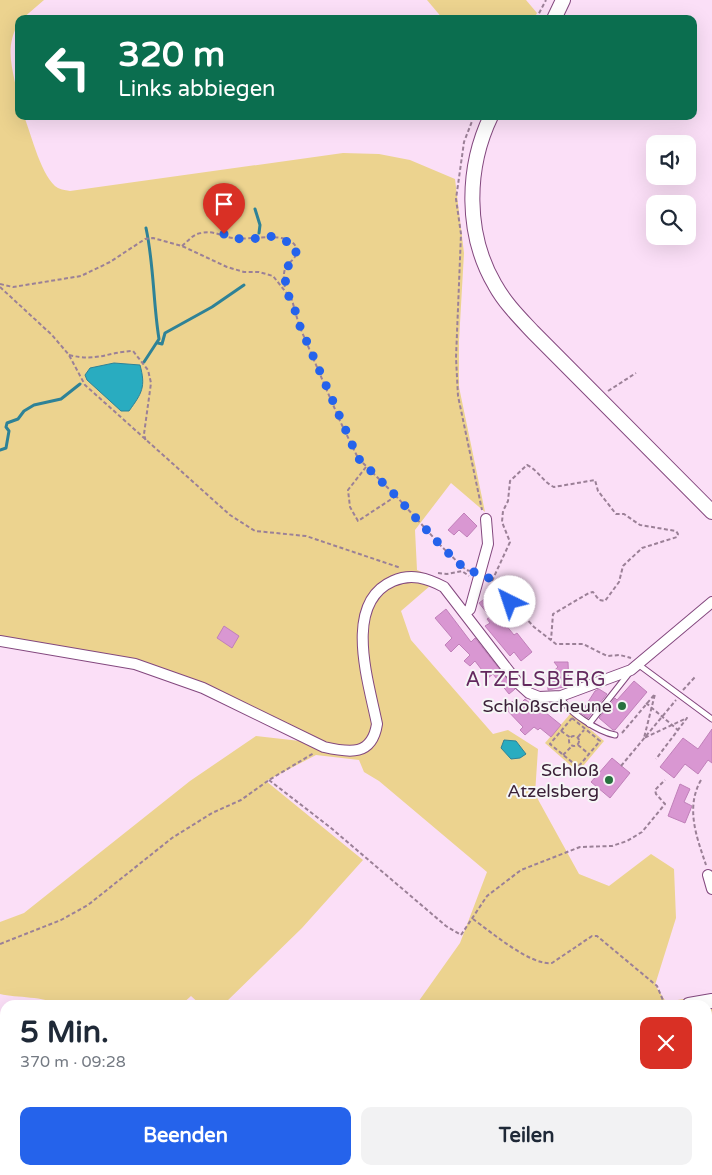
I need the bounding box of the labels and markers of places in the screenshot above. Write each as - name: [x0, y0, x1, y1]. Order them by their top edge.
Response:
- pin: [203, 183, 245, 234]
- place label: Schloßscheune: [482, 695, 612, 717]
- marker: Schloßscheune: [616, 700, 628, 712]
- place label: Schloß Atzelsberg: [507, 759, 599, 802]
- marker: Schloß Atzelsberg: [603, 774, 615, 786]

